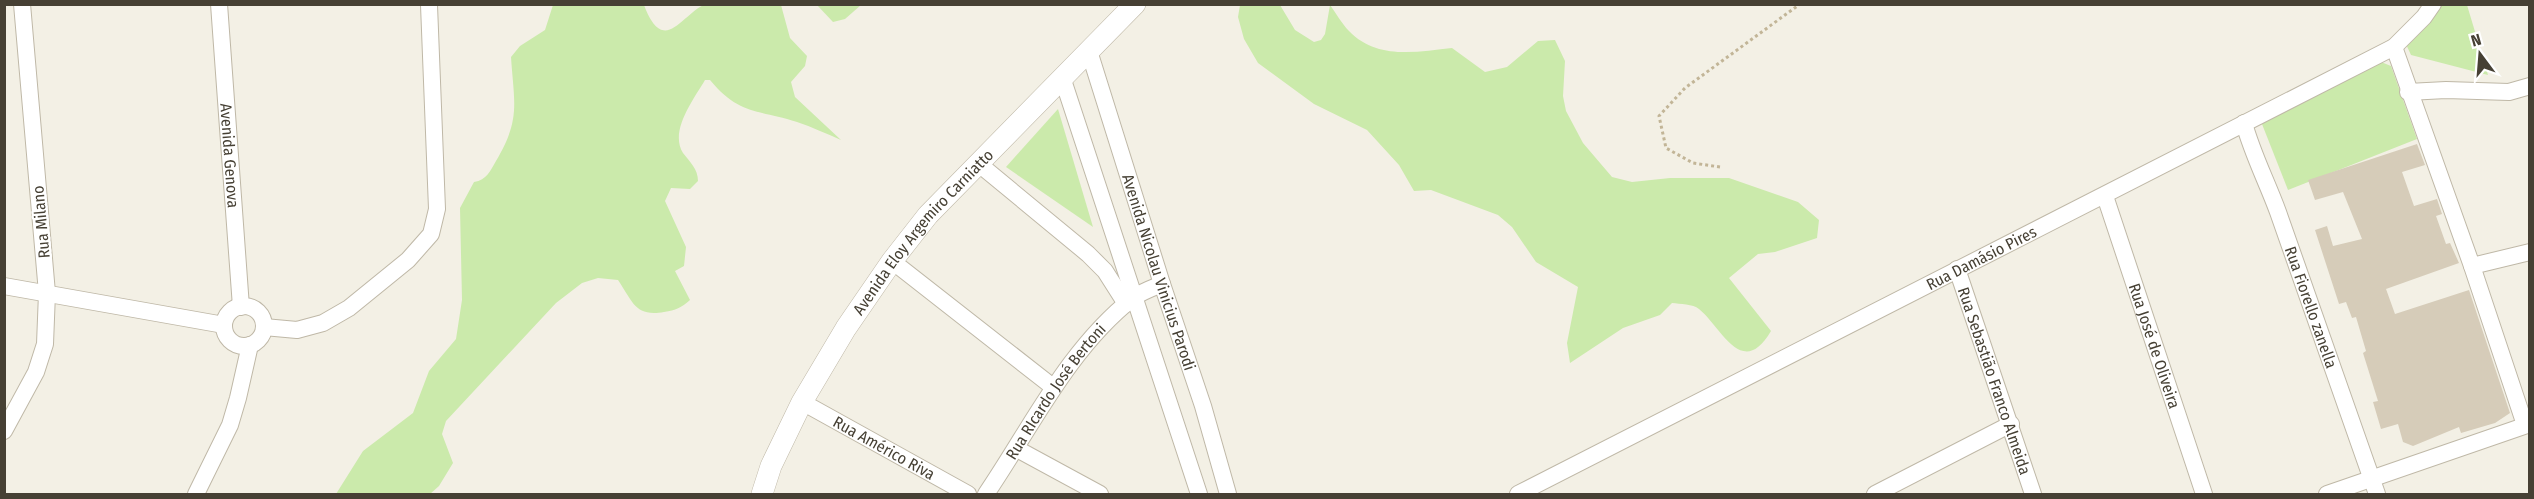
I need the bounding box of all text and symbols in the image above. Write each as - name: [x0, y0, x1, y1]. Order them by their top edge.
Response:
- north arrow: [2450, 24, 2510, 84]
- text: N: [2469, 30, 2483, 51]
- street label: Avenida Genova: [217, 103, 243, 209]
- street label: Avenida Eloy Argemiro Carniatto: [849, 145, 997, 318]
- street label: Avenida Nicolau Vinicius Parodi: [1119, 172, 1200, 373]
- street label: Rua Milano: [28, 185, 54, 259]
- street label: Rua Damásio Pires: [1923, 222, 2040, 294]
- street label: Rua Fiorello zanella: [2281, 244, 2342, 371]
- street label: Rua José de Oliveira: [2125, 281, 2184, 411]
- street label: Rua Sebastião Franco Almeida: [1954, 285, 2035, 477]
- street label: Rua RIcardo José Bertoni: [1001, 319, 1109, 463]
- street label: Rua Américo Riva: [830, 412, 938, 483]

